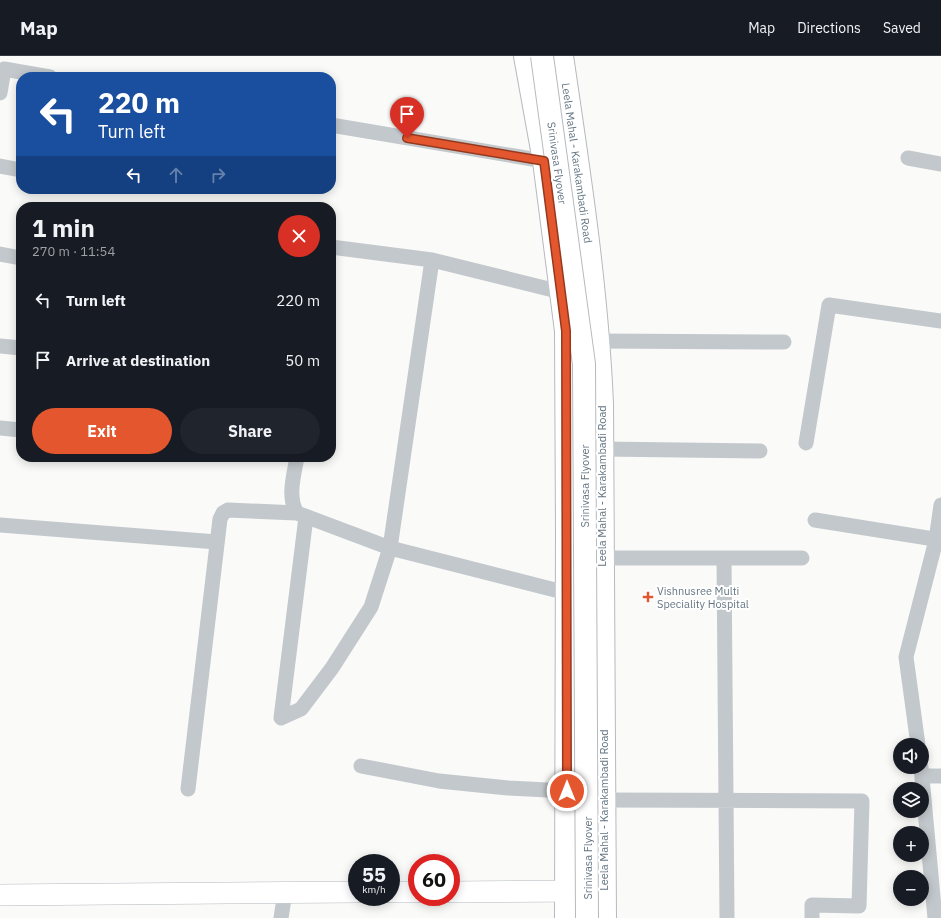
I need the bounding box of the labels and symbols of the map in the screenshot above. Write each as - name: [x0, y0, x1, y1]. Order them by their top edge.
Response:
- street label: Leela Mahal - Karakambadi Road: [559, 82, 595, 244]
- pin: [390, 97, 424, 138]
- street label: Srinivasa Flyover: [544, 121, 570, 205]
- street label: Leela Mahal - Karakambadi Road: [595, 405, 609, 567]
- street label: Srinivasa Flyover: [578, 444, 592, 528]
- place label: Vishnusree Multi Speciality Hospital: [657, 584, 749, 611]
- marker: Vishnusree Multi Speciality Hospital: [642, 591, 654, 603]
- street label: Leela Mahal - Karakambadi Road: [597, 729, 611, 891]
- position arrow: [546, 770, 588, 812]
- street label: Srinivasa Flyover: [581, 816, 595, 900]
- speed limit sign: 60: [408, 854, 460, 906]

